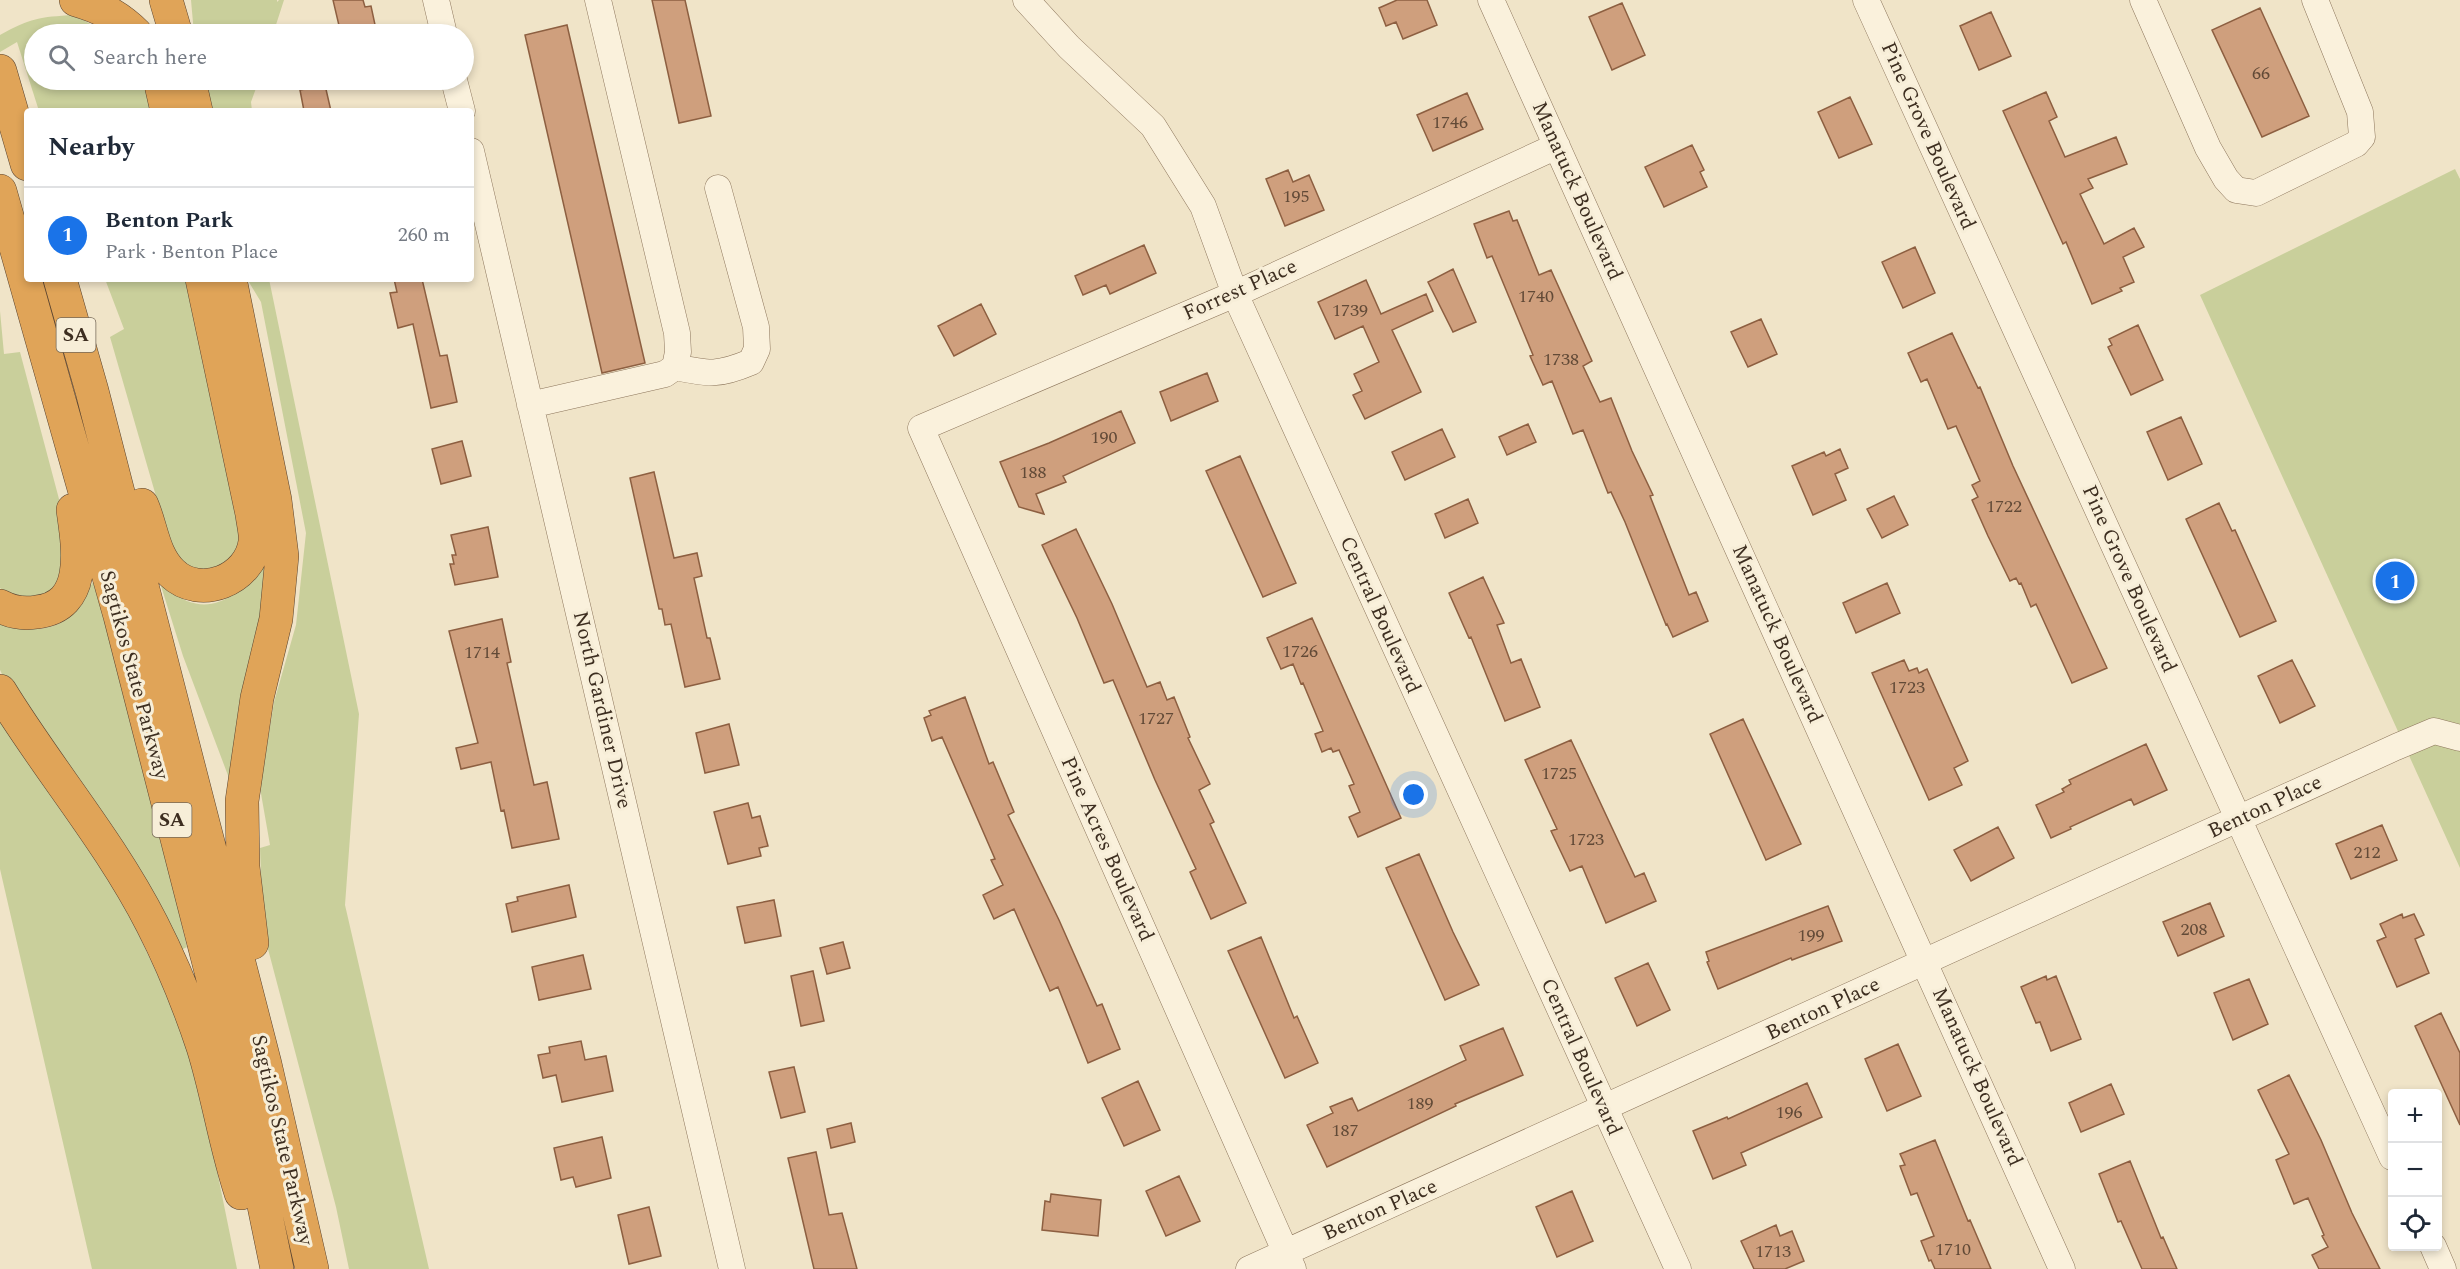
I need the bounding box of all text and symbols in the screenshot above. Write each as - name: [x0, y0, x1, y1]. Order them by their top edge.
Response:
- search box: [24, 24, 474, 90]
- street label: Pine Grove Boulevard: [1872, 37, 1984, 235]
- icon: search: [45, 41, 78, 74]
- text: Search here: [93, 41, 207, 74]
- house number: 66: [2252, 60, 2270, 87]
- street label: Manatuck Boulevard: [1523, 96, 1631, 286]
- house number: 1746: [1432, 109, 1468, 136]
- text: Nearby: [48, 127, 134, 167]
- house number: 195: [1283, 183, 1310, 210]
- text: Benton Park: [105, 204, 234, 237]
- text: 1: [62, 220, 73, 250]
- text: 260 m: [398, 220, 450, 250]
- text: Park · Benton Place: [105, 237, 278, 267]
- street label: Forrest Place: [1178, 251, 1302, 329]
- house number: 1740: [1518, 283, 1554, 310]
- house number: 1739: [1332, 297, 1368, 324]
- road number: SA: [56, 318, 96, 352]
- house number: 1738: [1543, 346, 1579, 373]
- house number: 190: [1091, 424, 1118, 451]
- house number: 188: [1020, 459, 1047, 486]
- street label: Pine Grove Boulevard: [2073, 480, 2185, 678]
- house number: 1722: [1986, 493, 2022, 520]
- street label: Central Boulevard: [1331, 531, 1429, 699]
- street label: Manatuck Boulevard: [1723, 539, 1831, 729]
- pin: 1: [2376, 558, 2414, 604]
- street label: Sagtikos State Parkway: [91, 567, 178, 784]
- street label: North Gardiner Drive: [564, 608, 640, 812]
- house number: 1726: [1282, 638, 1318, 665]
- house number: 1714: [464, 639, 500, 666]
- house number: 1723: [1889, 674, 1925, 701]
- house number: 1727: [1138, 705, 1174, 732]
- street label: Pine Acres Boulevard: [1052, 751, 1162, 947]
- house number: 1725: [1541, 760, 1577, 787]
- street label: Benton Place: [2203, 767, 2327, 847]
- your location: [1399, 780, 1428, 809]
- road number: SA: [152, 803, 192, 837]
- house number: 1723: [1568, 826, 1604, 853]
- house number: 212: [2354, 839, 2381, 866]
- house number: 208: [2181, 916, 2208, 943]
- house number: 199: [1798, 922, 1825, 949]
- street label: Benton Place: [1761, 969, 1885, 1049]
- street label: Central Boulevard: [1532, 973, 1630, 1141]
- street label: Manatuck Boulevard: [1923, 982, 2031, 1172]
- street label: Sagtikos State Parkway: [242, 1031, 322, 1249]
- map controls: [2388, 1089, 2442, 1251]
- button: +: [2388, 1089, 2442, 1143]
- house number: 189: [1407, 1090, 1434, 1117]
- house number: 196: [1776, 1099, 1803, 1126]
- house number: 187: [1332, 1117, 1359, 1144]
- button: −: [2388, 1143, 2442, 1197]
- street label: Benton Place: [1317, 1170, 1443, 1250]
- button: locate: [2388, 1197, 2442, 1251]
- house number: 1710: [1935, 1236, 1971, 1263]
- house number: 1713: [1755, 1238, 1791, 1265]

